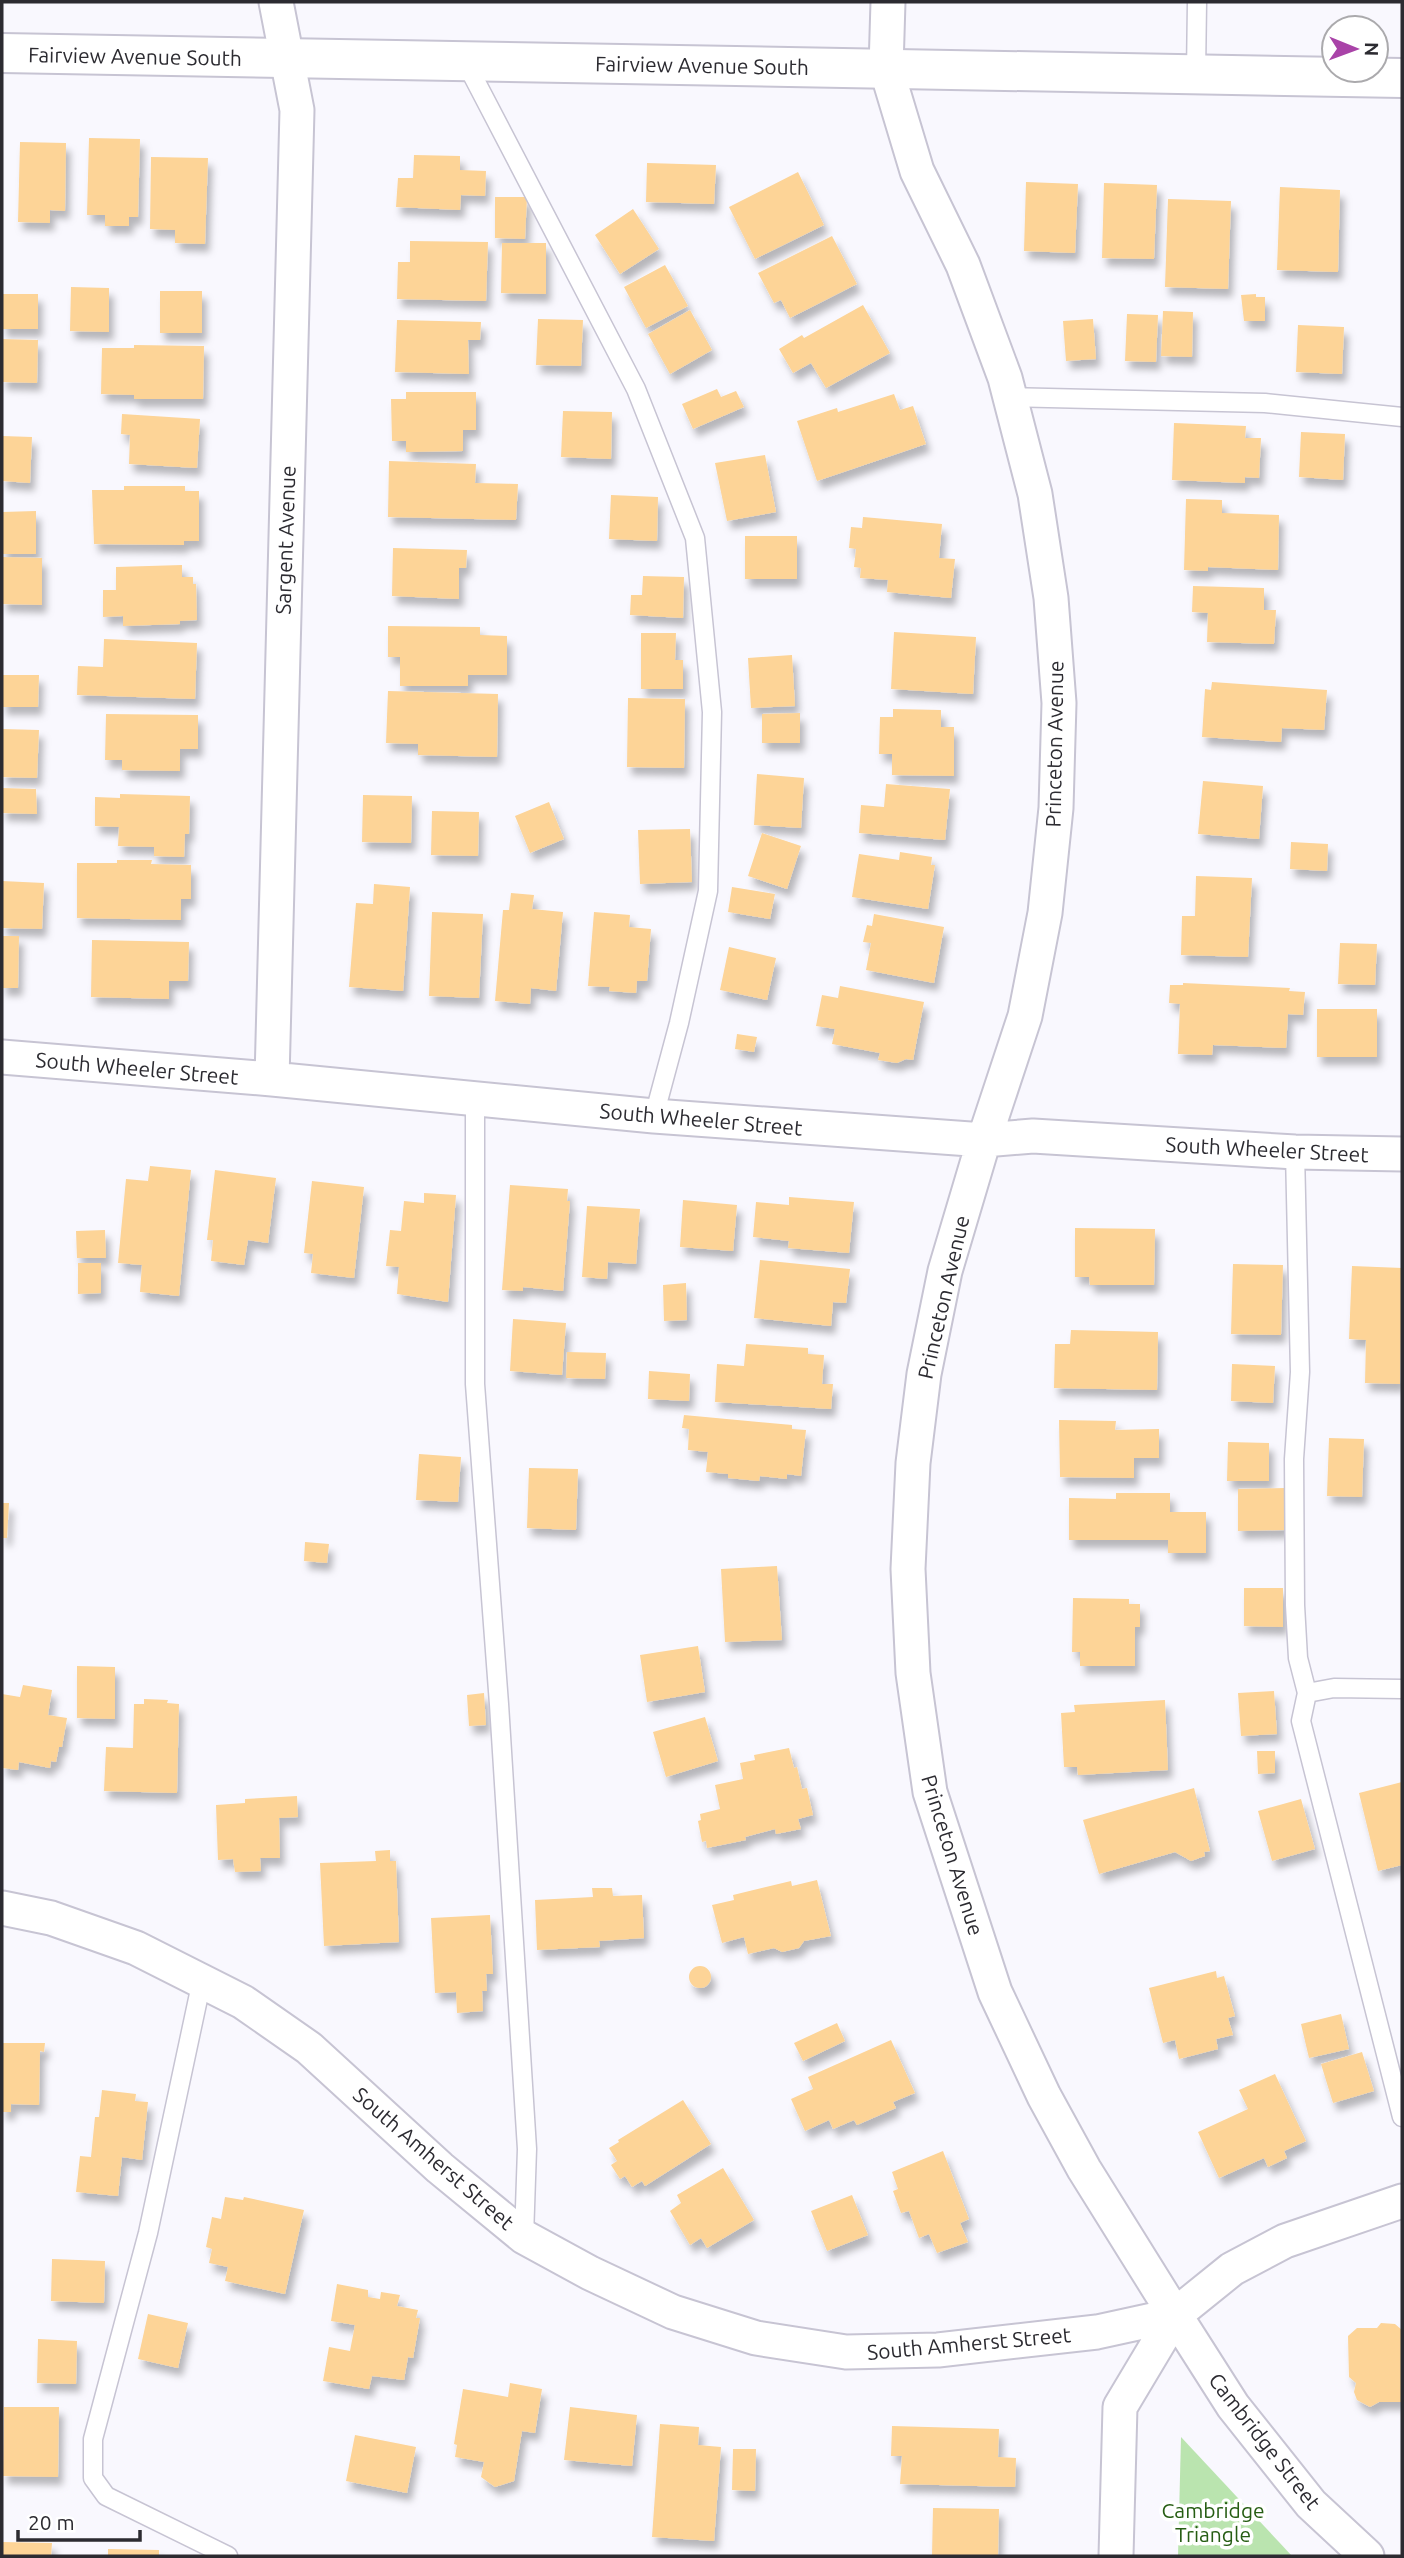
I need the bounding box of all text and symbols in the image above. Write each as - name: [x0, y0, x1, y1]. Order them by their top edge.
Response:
- north arrow: [1320, 14, 1390, 84]
- street label: Fairview Avenue South: [28, 42, 242, 70]
- text: N: [1361, 42, 1383, 57]
- street label: Fairview Avenue South: [595, 51, 809, 79]
- street label: Sargent Avenue: [270, 465, 300, 615]
- street label: Princeton Avenue: [1041, 660, 1067, 828]
- street label: South Wheeler Street: [35, 1047, 239, 1089]
- street label: South Wheeler Street: [599, 1098, 803, 1140]
- street label: South Wheeler Street: [1165, 1132, 1369, 1166]
- street label: Princeton Avenue: [913, 1213, 973, 1381]
- street label: Princeton Avenue: [917, 1772, 989, 1938]
- street label: South Amherst Street: [349, 2082, 519, 2234]
- street label: South Amherst Street: [866, 2322, 1072, 2364]
- street label: Cambridge Street: [1204, 2368, 1326, 2514]
- scale bar: [18, 2498, 140, 2542]
- park label: Cambridge Triangle: [1161, 2498, 1265, 2546]
- text: 20 m: [28, 2510, 75, 2534]

